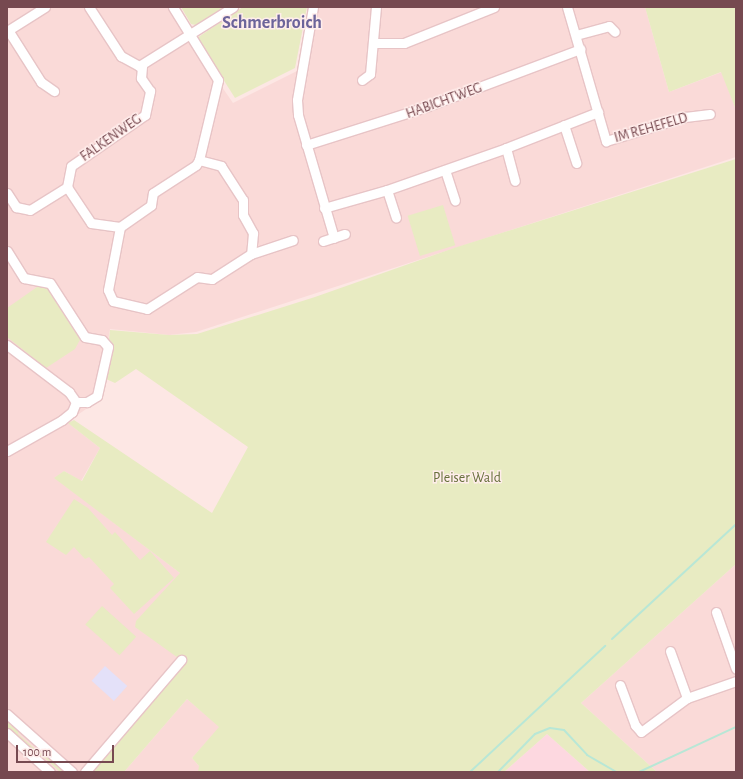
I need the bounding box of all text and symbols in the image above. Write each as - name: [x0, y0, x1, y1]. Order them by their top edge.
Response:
- district label: Schmerbroich: [222, 12, 322, 34]
- street label: HABICHTWEG: [404, 79, 484, 123]
- street label: IM REHEFELD: [612, 110, 690, 146]
- street label: FALKENWEG: [77, 111, 145, 165]
- park label: Pleiser Wald: [433, 470, 501, 486]
- scale bar: [18, 737, 116, 763]
- text: 100 m: [23, 746, 51, 758]

